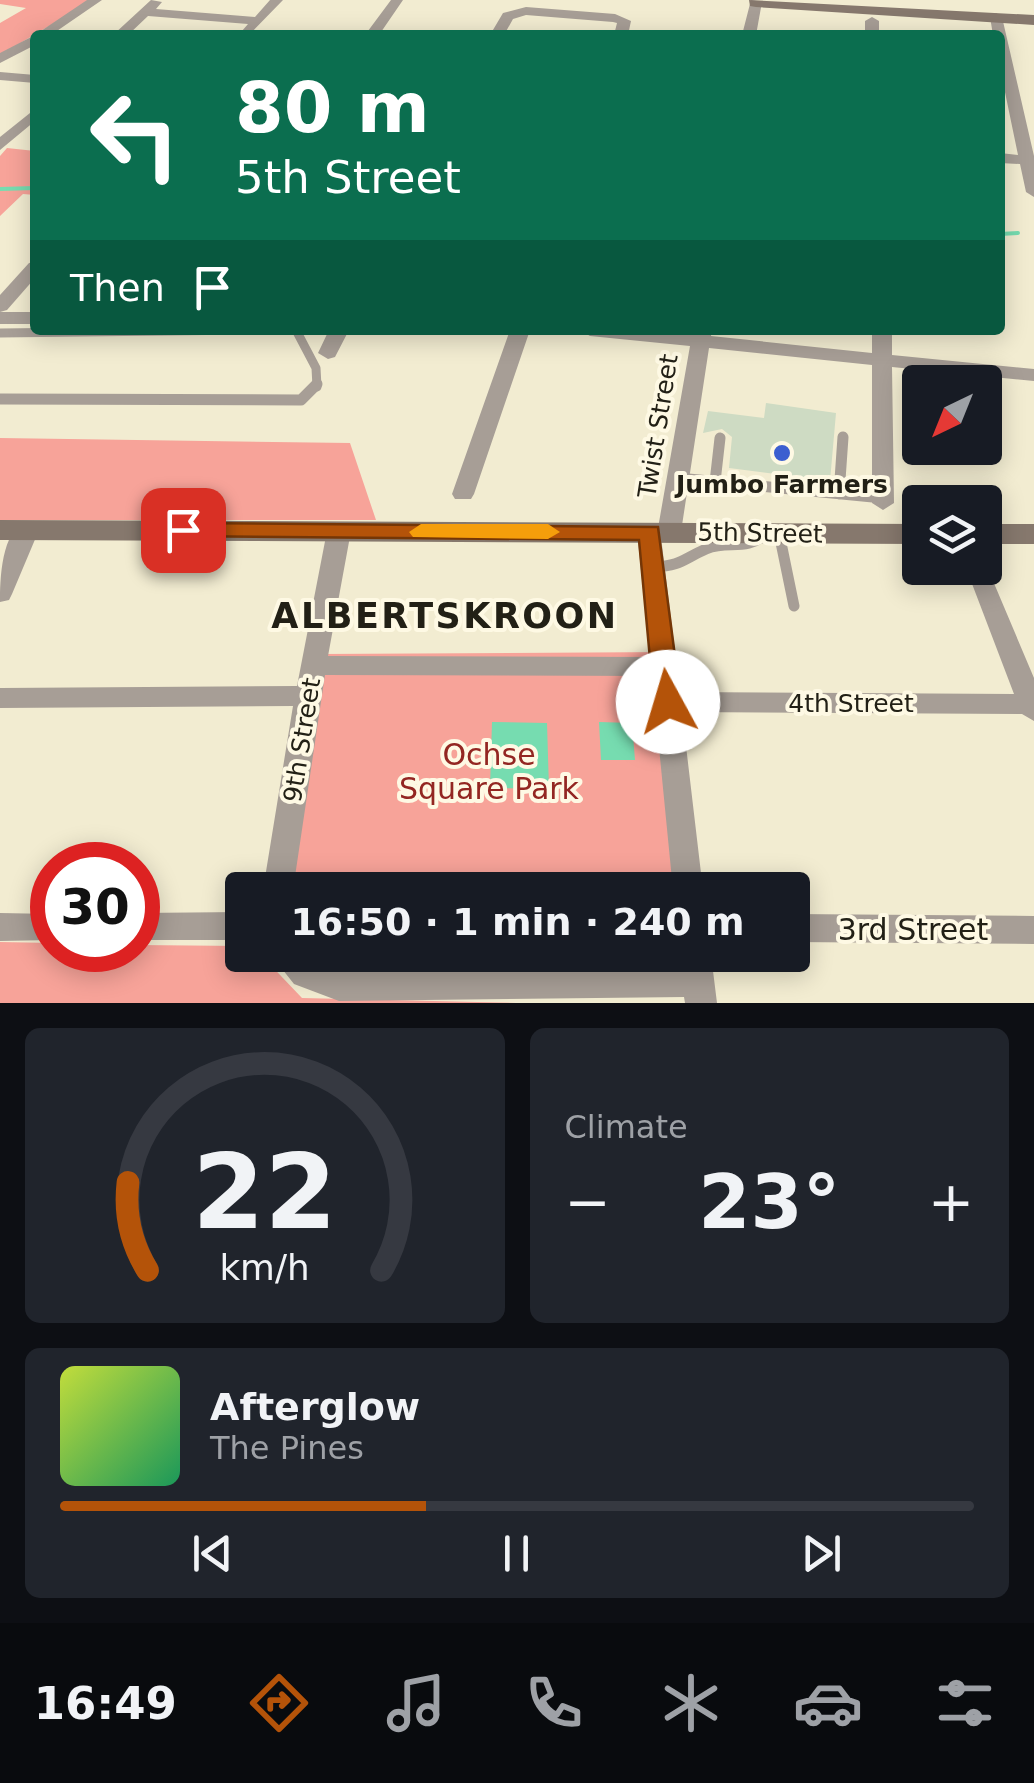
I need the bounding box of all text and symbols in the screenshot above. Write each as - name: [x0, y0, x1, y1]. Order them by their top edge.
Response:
- text: 80 m: [235, 67, 430, 149]
- icon: left: [70, 70, 200, 200]
- text: 5th Street: [235, 151, 461, 204]
- icon: arrive: [185, 260, 240, 315]
- text: Then: [70, 266, 165, 310]
- street label: Twist Street: [632, 352, 684, 501]
- north arrow: [902, 365, 1002, 465]
- map controls: [902, 365, 1002, 585]
- marker: Jumbo Farmers: [771, 442, 793, 464]
- place label: Jumbo Farmers: [674, 470, 888, 499]
- button: layers: [902, 485, 1002, 585]
- pin: [141, 488, 226, 573]
- icon: arrive: [156, 503, 211, 558]
- street label: 5th Street: [697, 517, 823, 549]
- district label: ALBERTSKROON: [271, 596, 619, 636]
- position arrow: [616, 650, 720, 754]
- street label: 9th Street: [278, 676, 326, 804]
- street label: 4th Street: [788, 689, 914, 718]
- park label: Ochse Square Park: [399, 737, 580, 806]
- speed limit sign: 30: [30, 842, 160, 972]
- text: 16:50 · 1 min · 240 m: [290, 900, 745, 944]
- street label: 3rd Street: [838, 912, 989, 947]
- text: Climate: [565, 1108, 688, 1146]
- text: 22: [192, 1131, 337, 1253]
- text: 23°: [698, 1158, 840, 1246]
- text: −: [565, 1170, 611, 1234]
- text: +: [928, 1170, 974, 1234]
- text: km/h: [220, 1247, 310, 1288]
- text: Afterglow: [210, 1385, 420, 1429]
- text: The Pines: [210, 1429, 364, 1467]
- icon: previous: [185, 1526, 240, 1581]
- icon: pause: [489, 1526, 544, 1581]
- icon: next: [794, 1526, 849, 1581]
- icon: directions: [244, 1668, 314, 1738]
- icon: music: [381, 1668, 451, 1738]
- icon: phone: [519, 1668, 589, 1738]
- icon: climate: [656, 1668, 726, 1738]
- icon: car: [793, 1668, 863, 1738]
- icon: filters: [930, 1668, 1000, 1738]
- text: 16:49: [34, 1677, 177, 1730]

